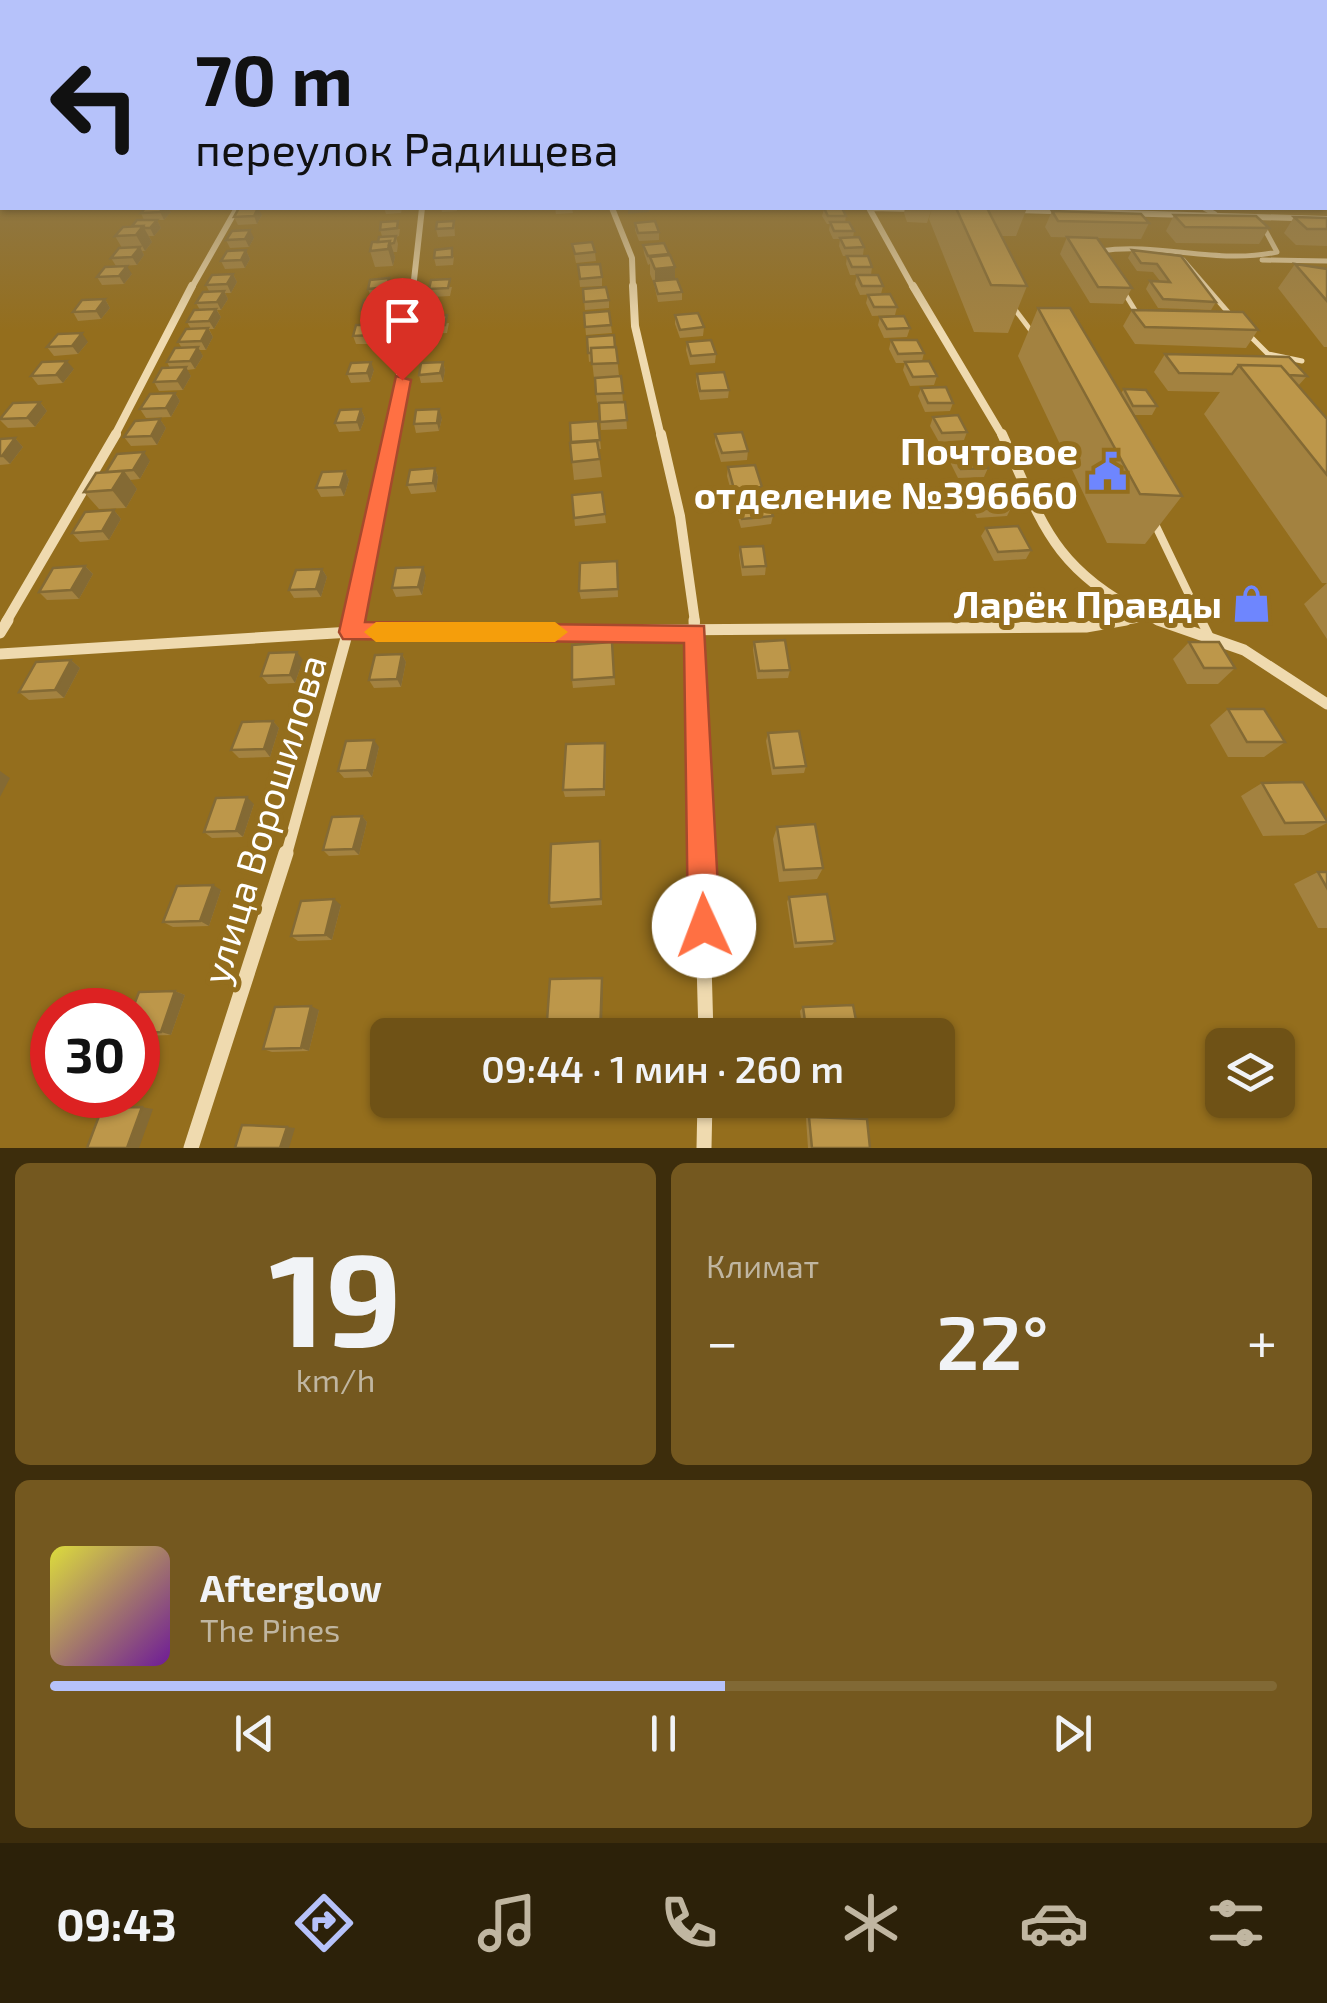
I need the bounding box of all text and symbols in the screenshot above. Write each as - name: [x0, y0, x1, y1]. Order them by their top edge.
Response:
- text: 70 m: [195, 36, 353, 120]
- icon: left: [30, 40, 160, 170]
- text: переулок Радищева: [195, 121, 619, 175]
- pin: [360, 278, 445, 381]
- icon: arrive: [375, 293, 430, 348]
- place label: Почтовое отделение №396660: [694, 427, 1078, 517]
- public building icon: Почтовое отделение №396660: [1087, 451, 1129, 493]
- place label: Ларёк Правды: [954, 580, 1222, 626]
- shop icon: Ларёк Правды: [1231, 582, 1273, 624]
- street label: улица Ворошилова: [191, 649, 335, 989]
- position arrow: [652, 874, 756, 978]
- speed limit sign: 30: [30, 988, 160, 1118]
- map controls: [1205, 1028, 1295, 1118]
- button: layers: [1205, 1028, 1295, 1118]
- text: 09:44 · 1 мин · 260 m: [481, 1045, 844, 1091]
- text: 19: [269, 1217, 402, 1373]
- text: Климат: [706, 1246, 819, 1284]
- text: 22°: [936, 1295, 1049, 1385]
- text: −: [706, 1307, 738, 1373]
- text: +: [1247, 1307, 1277, 1373]
- text: km/h: [296, 1360, 375, 1398]
- text: Afterglow: [200, 1564, 382, 1610]
- text: The Pines: [200, 1610, 340, 1648]
- icon: previous: [227, 1706, 282, 1761]
- icon: pause: [636, 1706, 691, 1761]
- icon: next: [1045, 1706, 1100, 1761]
- icon: directions: [289, 1888, 359, 1958]
- icon: music: [472, 1888, 542, 1958]
- icon: phone: [654, 1888, 724, 1958]
- icon: climate: [836, 1888, 906, 1958]
- icon: car: [1019, 1888, 1089, 1958]
- icon: filters: [1201, 1888, 1271, 1958]
- text: 09:43: [56, 1896, 177, 1950]

